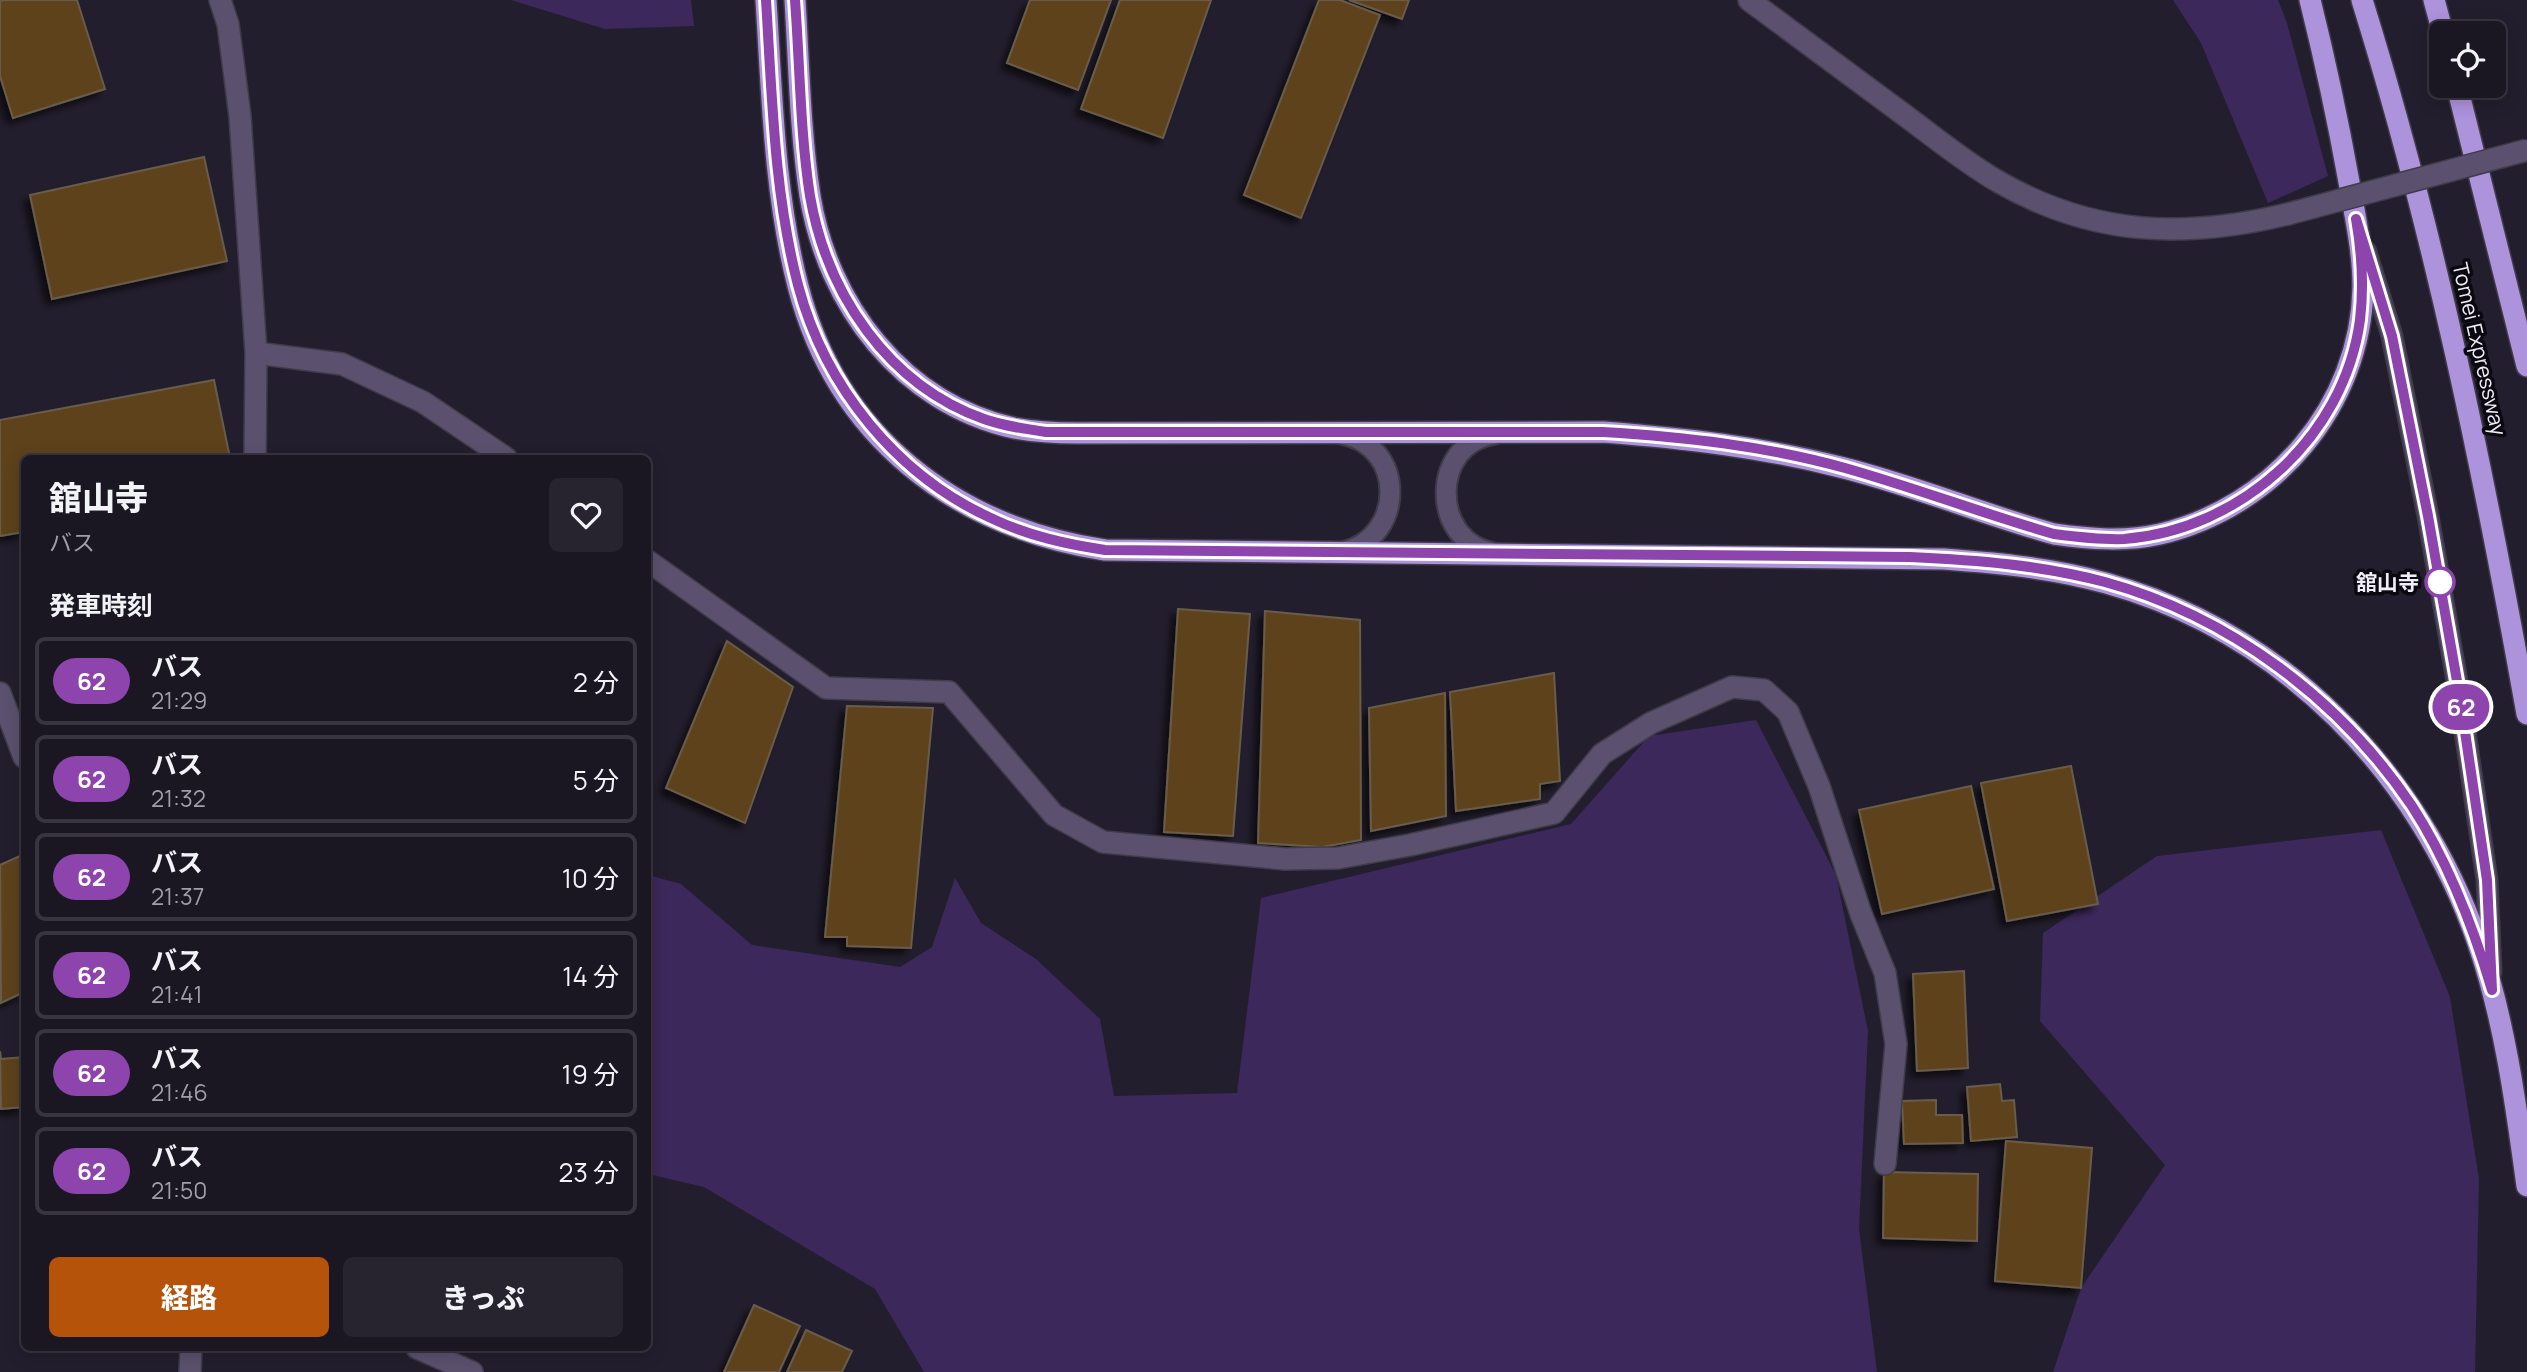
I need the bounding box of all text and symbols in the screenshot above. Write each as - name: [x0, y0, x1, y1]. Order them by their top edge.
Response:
- map controls: [2429, 21, 2506, 98]
- button: locate: [2429, 21, 2506, 98]
- street label: Tomei Expressway: [2446, 260, 2514, 438]
- text: 舘山寺: [49, 475, 148, 520]
- button: heart: [549, 478, 623, 552]
- text: バス: [49, 526, 95, 558]
- marker: 舘山寺: [2425, 567, 2455, 597]
- place label: 舘山寺: [2356, 568, 2419, 596]
- text: 発車時刻: [49, 587, 153, 623]
- text: バス: [151, 648, 203, 684]
- text: 62: [77, 664, 106, 697]
- text: 2 分: [573, 664, 619, 700]
- text: 21:29: [151, 684, 207, 716]
- line badge: 62: [2430, 684, 2492, 730]
- text: 62: [2446, 690, 2476, 723]
- text: バス: [151, 746, 203, 782]
- text: 62: [77, 762, 106, 795]
- text: 5 分: [573, 762, 619, 798]
- text: 21:32: [151, 782, 206, 814]
- text: バス: [151, 844, 203, 880]
- text: 62: [77, 860, 106, 893]
- text: 10 分: [562, 860, 619, 896]
- text: 21:37: [151, 880, 204, 912]
- text: バス: [151, 942, 203, 978]
- text: 62: [77, 958, 106, 991]
- text: 14 分: [562, 958, 619, 994]
- text: 21:41: [151, 978, 203, 1010]
- text: バス: [151, 1040, 203, 1076]
- text: 62: [77, 1056, 106, 1089]
- text: 19 分: [562, 1056, 619, 1092]
- text: 21:46: [151, 1076, 208, 1108]
- text: バス: [151, 1138, 203, 1174]
- text: 62: [77, 1154, 106, 1187]
- text: 23 分: [559, 1154, 619, 1190]
- text: 21:50: [151, 1174, 207, 1206]
- button: 経路: [49, 1257, 329, 1337]
- button: きっぷ: [343, 1257, 623, 1337]

